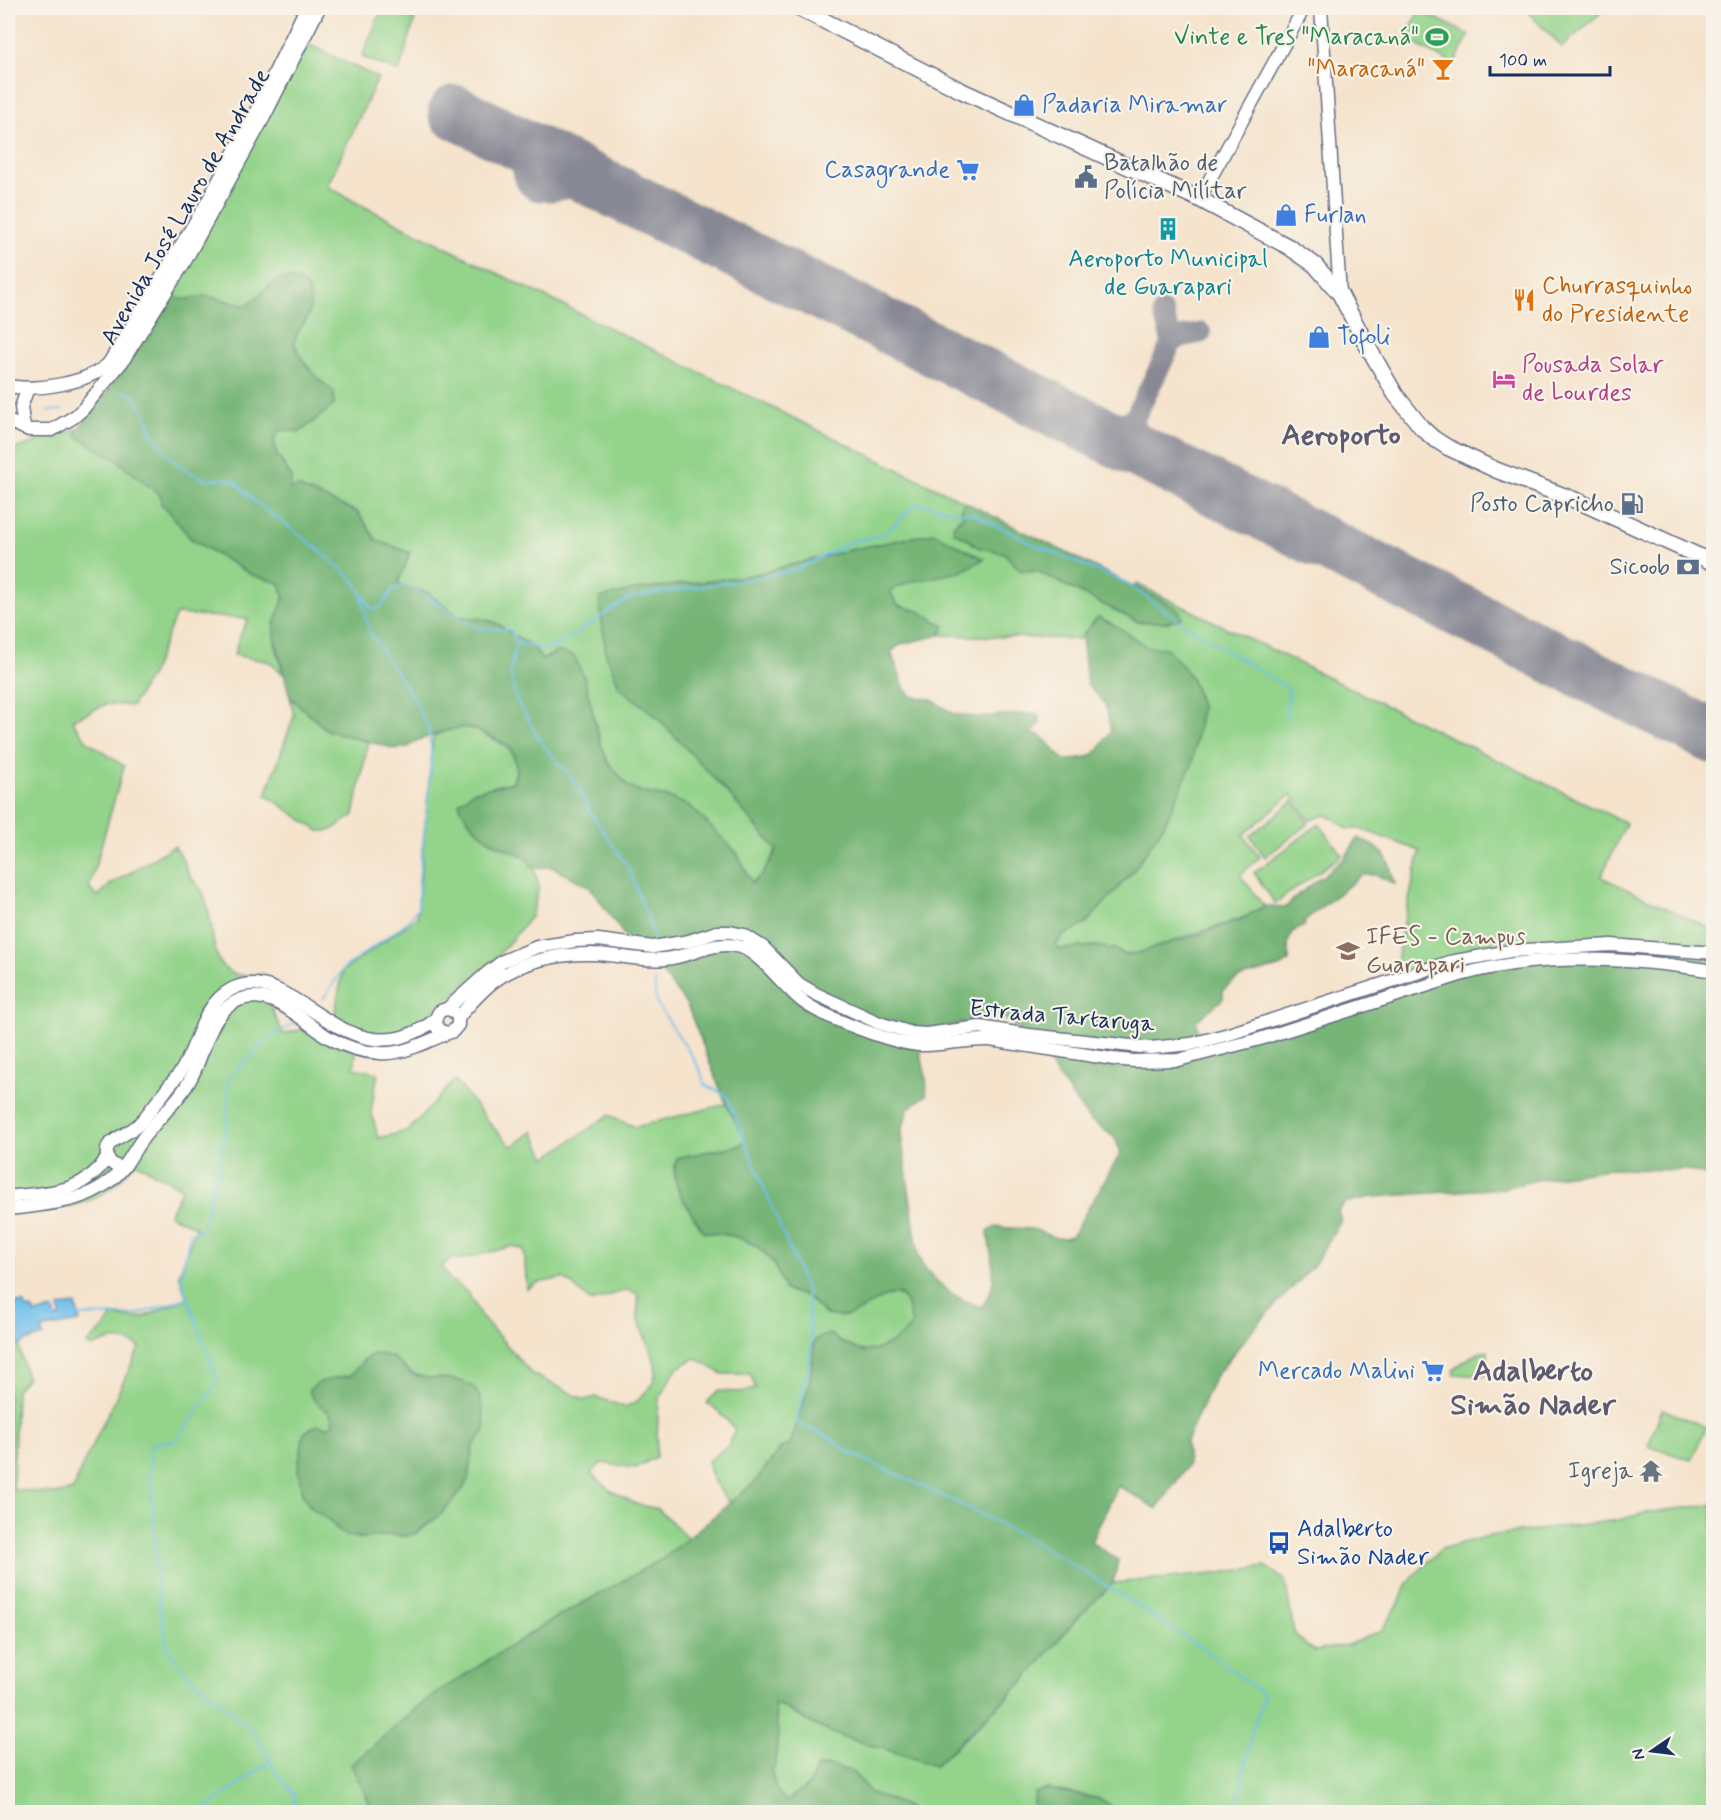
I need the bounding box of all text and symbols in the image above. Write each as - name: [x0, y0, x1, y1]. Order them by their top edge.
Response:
- place label: Vinte e Tres "Maracaná": [1174, 22, 1419, 53]
- sports icon: Vinte e Tres "Maracaná": [1424, 24, 1450, 50]
- scale bar: [1490, 39, 1610, 77]
- text: 100 m: [1499, 49, 1547, 73]
- place label: "Maracaná": [1308, 54, 1425, 85]
- bar icon: "Maracaná": [1430, 56, 1456, 82]
- street label: Avenida José Lauro de Andrade: [94, 63, 278, 351]
- place label: Padaria Miramar: [1042, 90, 1228, 121]
- shop icon: Padaria Miramar: [1011, 92, 1037, 118]
- place label: Batalhão de Polícia Milítar: [1104, 148, 1247, 207]
- place label: Casagrande: [824, 155, 950, 188]
- supermarket icon: Casagrande: [955, 157, 981, 183]
- public building icon: Batalhão de Polícia Milítar: [1073, 164, 1099, 190]
- place label: Furlan: [1304, 200, 1367, 231]
- shop icon: Furlan: [1273, 202, 1299, 228]
- building icon: Aeroporto Municipal de Guarapari: [1155, 216, 1181, 242]
- place label: Aeroporto Municipal de Guarapari: [1068, 244, 1268, 303]
- place label: Churrasquinho do Presidente: [1542, 271, 1692, 330]
- restaurant icon: Churrasquinho do Presidente: [1511, 287, 1537, 313]
- place label: Tofoli: [1337, 322, 1391, 355]
- shop icon: Tofoli: [1306, 324, 1332, 350]
- place label: Pousada Solar de Lourdes: [1522, 350, 1664, 409]
- hotel icon: Pousada Solar de Lourdes: [1491, 366, 1517, 392]
- district label: Aeroporto: [1281, 416, 1401, 455]
- place label: Posto Capricho: [1470, 489, 1614, 520]
- fuel station icon: Posto Capricho: [1619, 491, 1645, 517]
- place label: Sicoob: [1609, 552, 1670, 583]
- bank icon: Sicoob: [1675, 554, 1701, 580]
- place label: IFES - Campus Guarapari: [1366, 922, 1526, 981]
- school or university icon: IFES - Campus Guarapari: [1335, 938, 1361, 964]
- street label: Estrada Tartaruga: [968, 993, 1157, 1041]
- district label: Adalberto Simão Nader: [1450, 1352, 1617, 1425]
- place label: Mercado Malini: [1258, 1356, 1415, 1387]
- supermarket icon: Mercado Malini: [1420, 1358, 1446, 1384]
- place label: Igreja: [1568, 1456, 1634, 1487]
- temple icon: Igreja: [1638, 1458, 1664, 1484]
- place label: Adalberto Simão Nader: [1297, 1514, 1430, 1573]
- bus stop icon: Adalberto Simão Nader: [1266, 1530, 1292, 1556]
- north arrow: [1622, 1721, 1682, 1781]
- text: N: [1627, 1747, 1650, 1762]

